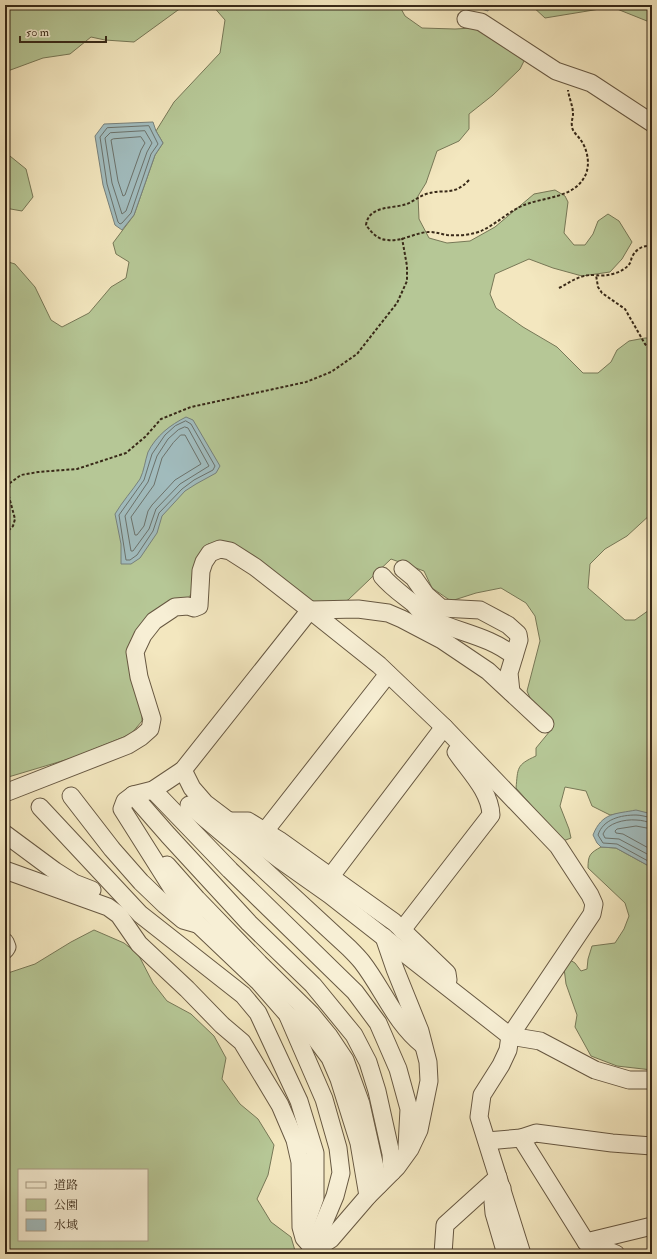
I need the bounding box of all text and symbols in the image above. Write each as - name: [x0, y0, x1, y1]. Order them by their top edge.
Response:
- scale bar: [20, 18, 106, 44]
- text: 50 m: [26, 25, 50, 40]
- legend: [18, 1169, 148, 1241]
- text: 道路: [54, 1178, 78, 1193]
- text: 公園: [54, 1198, 78, 1213]
- text: 水域: [54, 1218, 78, 1233]

